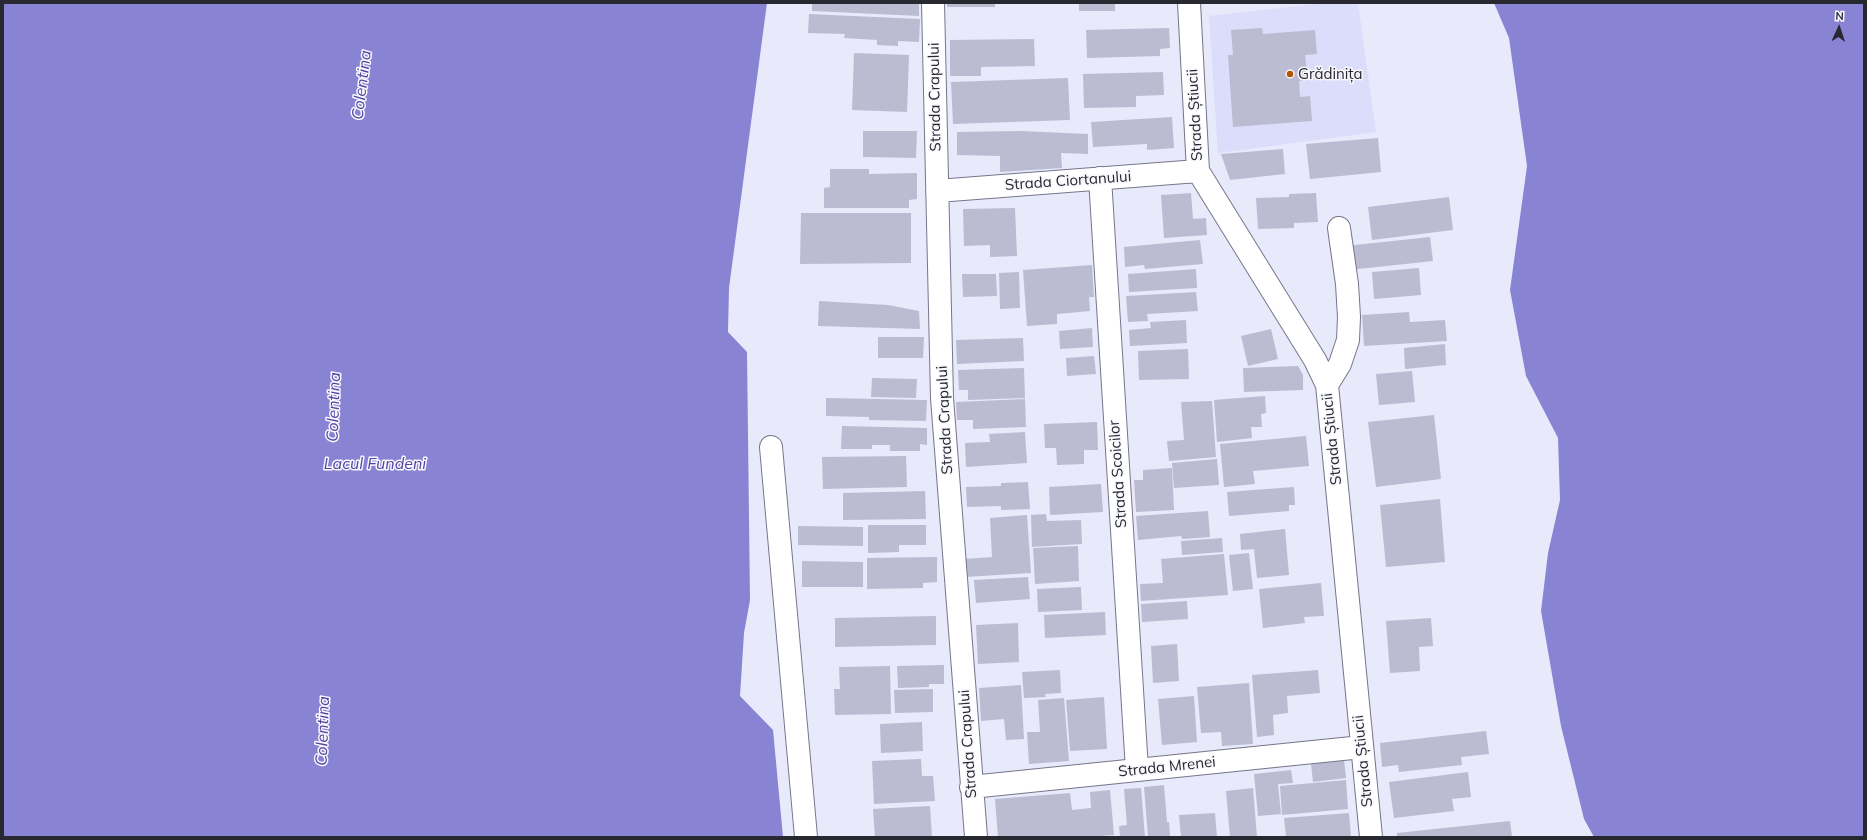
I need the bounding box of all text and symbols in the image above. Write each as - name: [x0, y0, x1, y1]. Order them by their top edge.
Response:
- north arrow: [1819, 8, 1859, 48]
- text: N: [1835, 9, 1844, 23]
- street label: Strada Crapului: [925, 42, 945, 152]
- water label: Colentina: [348, 49, 376, 121]
- place label: Grădinița: [1298, 65, 1363, 83]
- street label: Strada Știucii: [1184, 68, 1206, 162]
- marker: Grădinița: [1285, 69, 1295, 79]
- street label: Strada Ciortanului: [1004, 168, 1132, 194]
- street label: Strada Crapului: [933, 365, 957, 475]
- water label: Colentina: [323, 372, 345, 442]
- street label: Strada Știucii: [1318, 392, 1346, 486]
- street label: Strada Scoicilor: [1105, 419, 1131, 529]
- water label: Lacul Fundeni: [324, 454, 426, 474]
- street label: Strada Crapului: [955, 689, 981, 799]
- water label: Colentina: [312, 696, 334, 766]
- street label: Strada Știucii: [1349, 714, 1377, 808]
- street label: Strada Mrenei: [1117, 753, 1217, 781]

